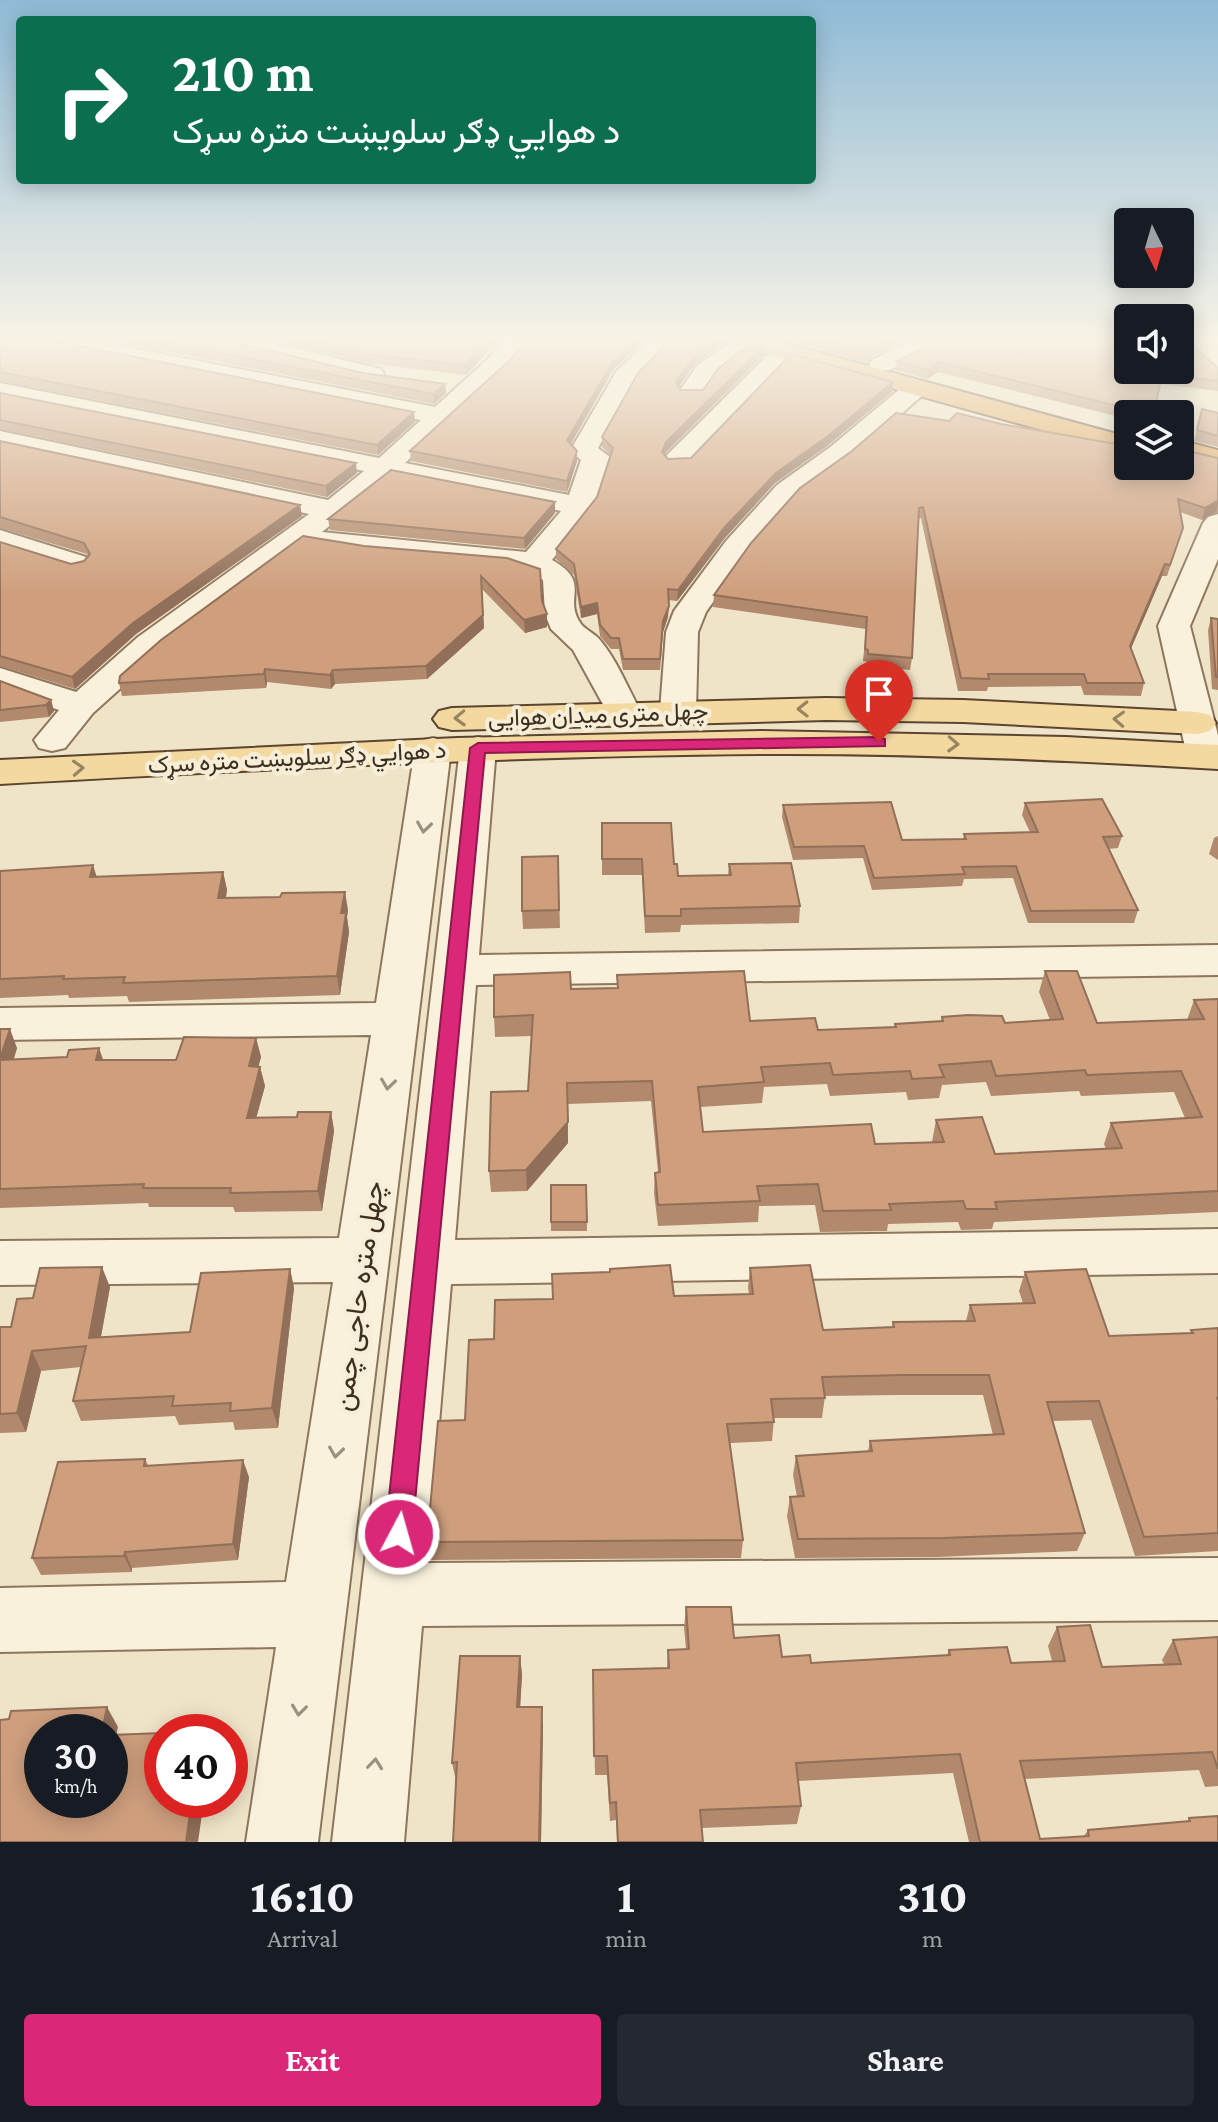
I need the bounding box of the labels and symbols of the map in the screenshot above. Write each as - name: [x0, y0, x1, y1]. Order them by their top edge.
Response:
- north arrow: [1114, 208, 1194, 288]
- pin: [845, 660, 913, 742]
- street label: چهل متری میدان هوایی: [487, 697, 709, 734]
- one-way arrow: [796, 700, 809, 718]
- one-way arrow: [453, 710, 466, 727]
- one-way arrow: [1112, 711, 1125, 728]
- street label: د هوايي ډګر سلویښت متره سړک: [147, 736, 447, 784]
- one-way arrow: [947, 736, 960, 753]
- one-way arrow: [72, 760, 85, 777]
- one-way arrow: [416, 820, 433, 833]
- one-way arrow: [380, 1078, 397, 1091]
- street label: چهل متره حاجی چمن: [327, 1179, 392, 1413]
- one-way arrow: [328, 1446, 345, 1459]
- position arrow: [357, 1492, 441, 1576]
- one-way arrow: [291, 1703, 308, 1717]
- speed limit sign: 40: [144, 1714, 248, 1818]
- one-way arrow: [367, 1757, 384, 1770]

